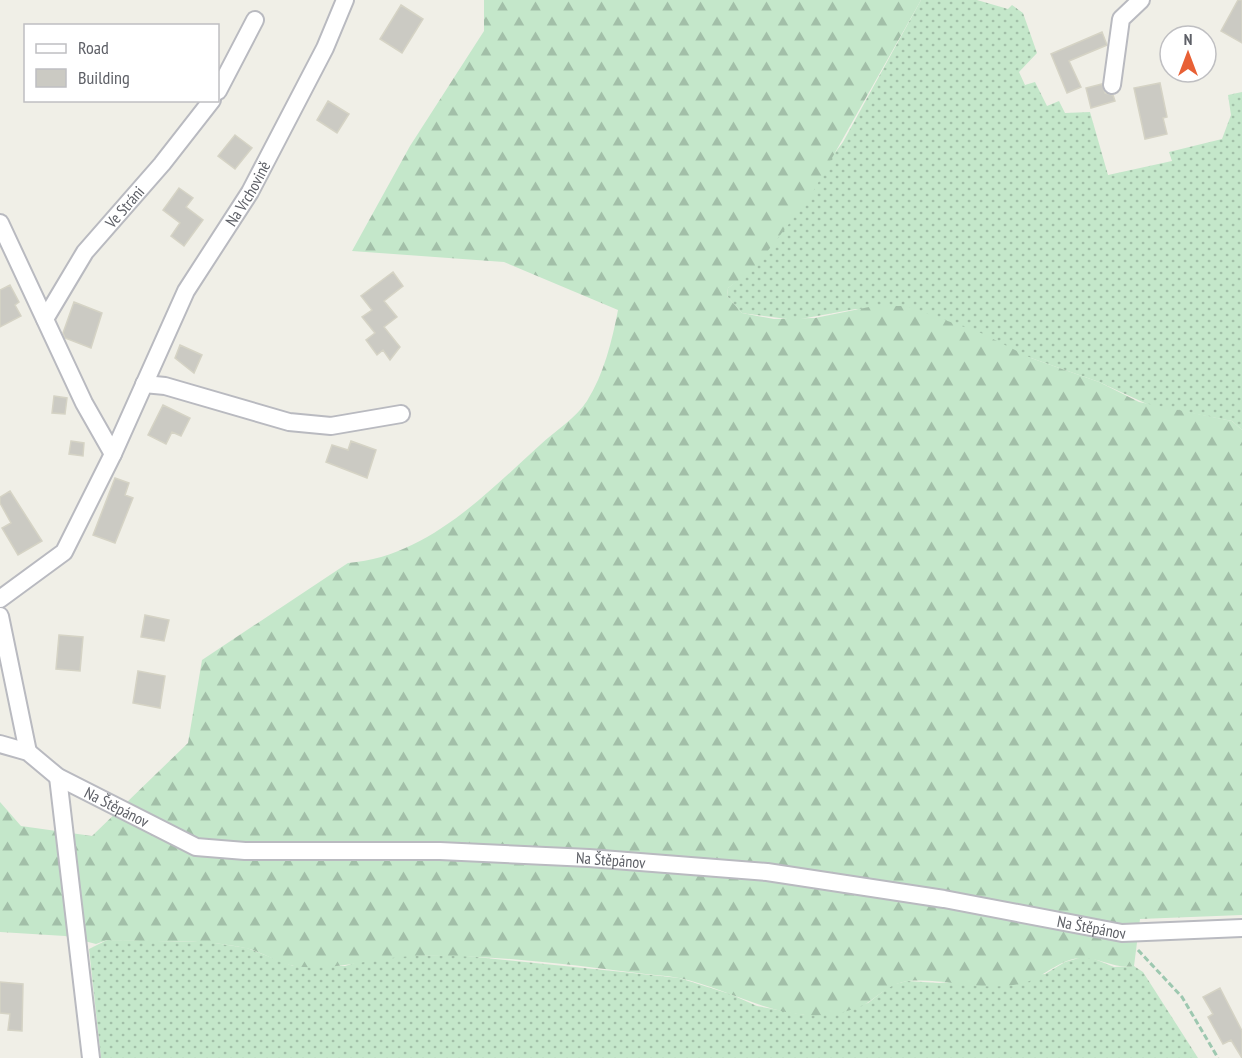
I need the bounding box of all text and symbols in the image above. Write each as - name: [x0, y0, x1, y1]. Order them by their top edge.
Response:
- legend: [24, 24, 219, 102]
- north arrow: [1158, 24, 1218, 84]
- text: N: [1184, 29, 1192, 49]
- text: Road: [78, 36, 109, 59]
- text: Building: [78, 66, 130, 89]
- street label: Na Vrchovině: [221, 158, 274, 230]
- street label: Ve Stráni: [100, 182, 148, 233]
- street label: Na Štěpánov: [81, 782, 153, 832]
- street label: Na Štěpánov: [576, 847, 647, 872]
- street label: Na Štěpánov: [1055, 911, 1127, 943]

